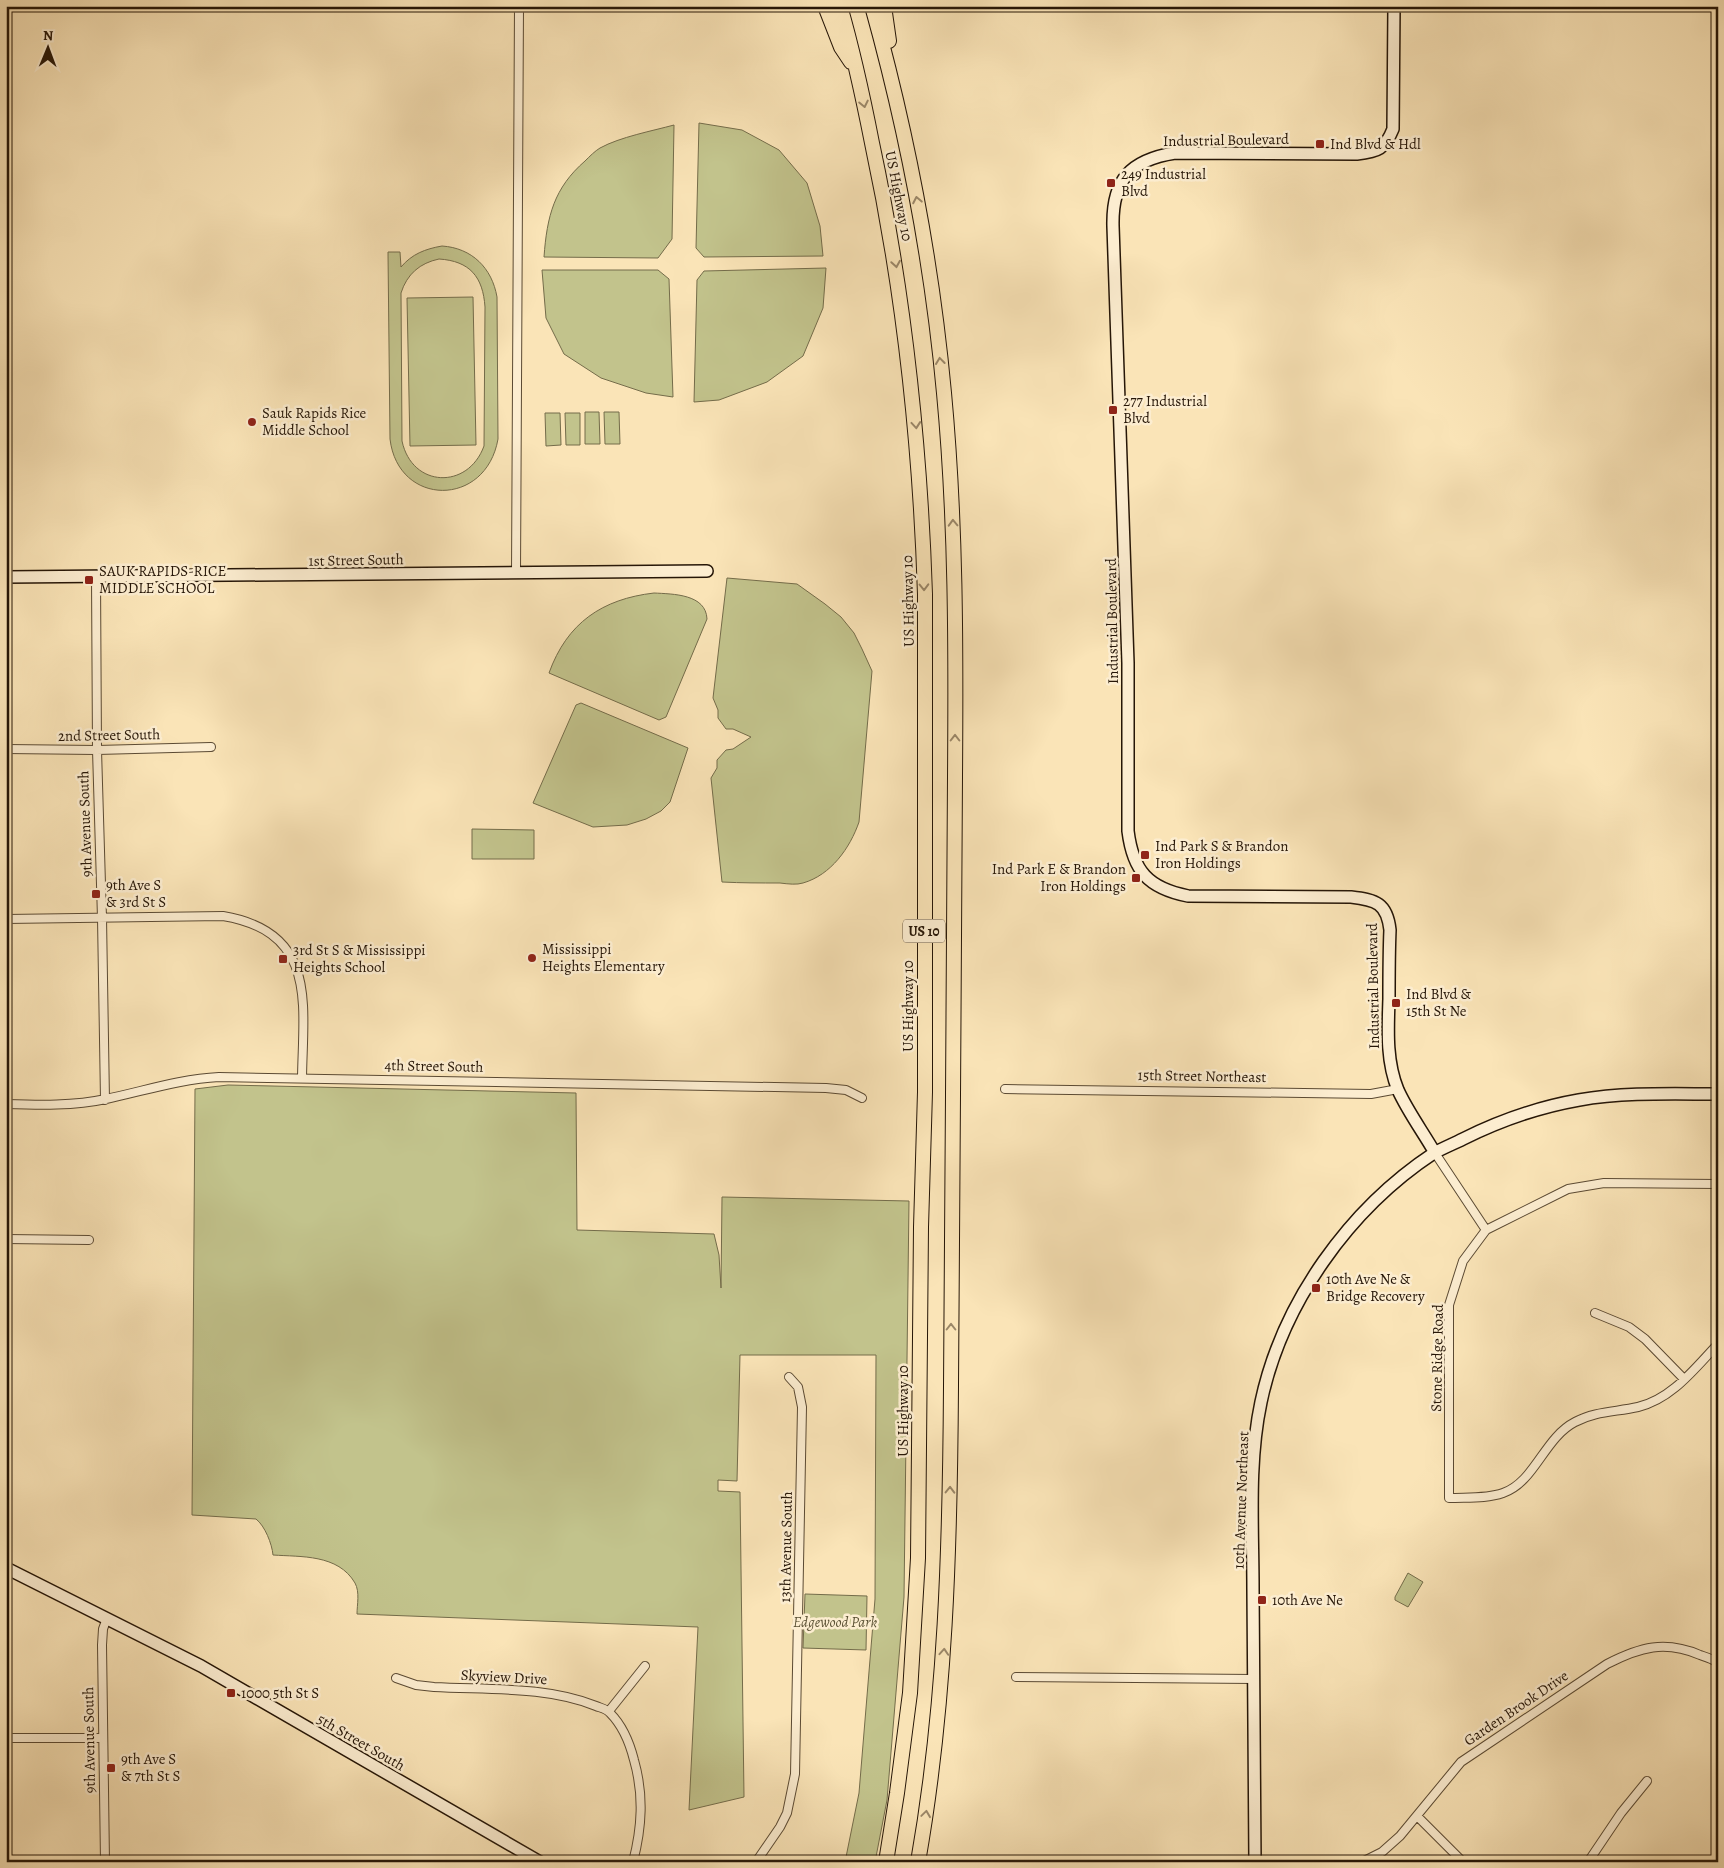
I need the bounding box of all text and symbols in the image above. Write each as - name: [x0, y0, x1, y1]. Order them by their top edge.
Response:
- north arrow: [22, 22, 72, 72]
- text: N: [43, 26, 53, 45]
- one-way arrow: [858, 100, 869, 109]
- street label: Industrial Boulevard: [1163, 129, 1290, 151]
- place label: Ind Blvd & Hdl: [1330, 134, 1421, 154]
- marker: Ind Blvd & Hdl: [1314, 138, 1326, 150]
- street label: US Highway 10: [880, 149, 918, 243]
- place label: 249 Industrial Blvd: [1121, 164, 1206, 201]
- marker: 249 Industrial Blvd: [1105, 177, 1117, 189]
- one-way arrow: [912, 196, 922, 205]
- one-way arrow: [890, 260, 900, 268]
- one-way arrow: [935, 357, 946, 365]
- place label: 277 Industrial Blvd: [1123, 391, 1207, 428]
- place label: Sauk Rapids Rice Middle School: [262, 403, 367, 440]
- marker: 277 Industrial Blvd: [1107, 404, 1119, 416]
- marker: Sauk Rapids Rice Middle School: [246, 416, 258, 428]
- one-way arrow: [910, 421, 921, 429]
- one-way arrow: [947, 519, 958, 527]
- street label: 1st Street South: [308, 549, 404, 571]
- street label: US Highway 10: [897, 555, 919, 647]
- street label: Industrial Boulevard: [1101, 557, 1123, 684]
- place label: SAUK RAPIDS-RICE MIDDLE SCHOOL: [99, 561, 226, 598]
- marker: SAUK RAPIDS-RICE MIDDLE SCHOOL: [83, 574, 95, 586]
- one-way arrow: [919, 584, 930, 592]
- street label: 2nd Street South: [58, 724, 160, 746]
- one-way arrow: [950, 734, 961, 742]
- street label: 9th Avenue South: [73, 770, 97, 878]
- place label: Ind Park S & Brandon Iron Holdings: [1155, 836, 1288, 873]
- marker: Ind Park S & Brandon Iron Holdings: [1139, 849, 1151, 861]
- place label: Ind Park E & Brandon Iron Holdings: [992, 859, 1126, 896]
- marker: Ind Park E & Brandon Iron Holdings: [1130, 872, 1142, 884]
- place label: 9th Ave S & 3rd St S: [106, 875, 166, 912]
- marker: 9th Ave S & 3rd St S: [90, 888, 102, 900]
- road number: US 10: [903, 919, 945, 942]
- street label: Industrial Boulevard: [1362, 922, 1384, 1049]
- place label: Mississippi Heights Elementary: [542, 939, 665, 976]
- place label: 3rd St S & Mississippi Heights School: [293, 940, 426, 977]
- marker: Mississippi Heights Elementary: [526, 952, 538, 964]
- marker: 3rd St S & Mississippi Heights School: [277, 953, 289, 965]
- street label: US Highway 10: [898, 960, 918, 1052]
- place label: Ind Blvd & 15th St Ne: [1406, 984, 1472, 1021]
- marker: Ind Blvd & 15th St Ne: [1390, 997, 1402, 1009]
- street label: 4th Street South: [384, 1055, 484, 1077]
- street label: 15th Street Northeast: [1137, 1065, 1267, 1087]
- place label: 10th Ave Ne & Bridge Recovery: [1326, 1269, 1425, 1306]
- marker: 10th Ave Ne & Bridge Recovery: [1310, 1282, 1322, 1294]
- street label: Stone Ridge Road: [1426, 1303, 1448, 1412]
- one-way arrow: [946, 1323, 956, 1331]
- street label: US Highway 10: [893, 1365, 913, 1457]
- street label: 10th Avenue Northeast: [1229, 1431, 1253, 1569]
- one-way arrow: [945, 1486, 955, 1494]
- street label: 13th Avenue South: [775, 1491, 797, 1603]
- place label: 10th Ave Ne: [1272, 1590, 1343, 1610]
- marker: 10th Ave Ne: [1256, 1594, 1268, 1606]
- park label: Edgewood Park: [793, 1612, 877, 1632]
- one-way arrow: [938, 1648, 949, 1656]
- street label: Skyview Drive: [460, 1665, 548, 1689]
- street label: Garden Brook Drive: [1460, 1665, 1572, 1750]
- place label: 1000 5th St S: [241, 1683, 319, 1703]
- street label: 9th Avenue South: [78, 1687, 100, 1793]
- marker: 1000 5th St S: [225, 1687, 237, 1699]
- street label: 5th Street South: [313, 1709, 409, 1775]
- place label: 9th Ave S & 7th St S: [121, 1749, 181, 1786]
- marker: 9th Ave S & 7th St S: [105, 1762, 117, 1774]
- one-way arrow: [920, 1809, 930, 1818]

